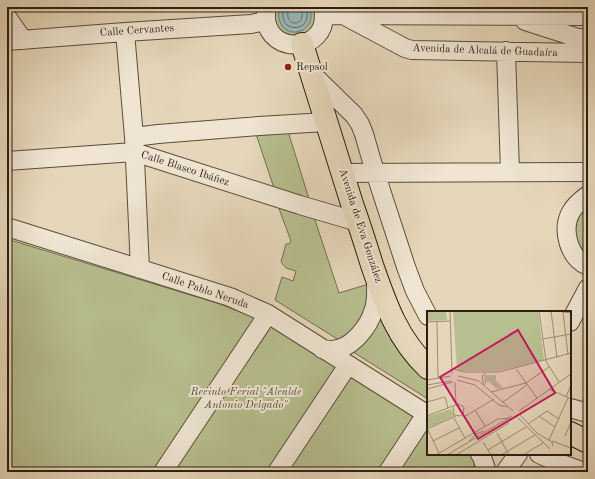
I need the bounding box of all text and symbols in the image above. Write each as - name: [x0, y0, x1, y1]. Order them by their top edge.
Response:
- street label: Calle Cervantes: [100, 23, 175, 39]
- street label: Avenida de Alcalá de Guadaíra: [412, 43, 558, 59]
- marker: Repsol: [283, 62, 293, 72]
- place label: Repsol: [296, 62, 328, 73]
- street label: Calle Blasco Ibáñez: [139, 150, 231, 189]
- street label: Avenida de Eva González: [336, 168, 384, 285]
- street label: Calle Pablo Neruda: [160, 271, 251, 311]
- inset map: [427, 311, 571, 455]
- park label: Recinto Ferial "Alcalde Antonio Delgado": [190, 387, 302, 411]

